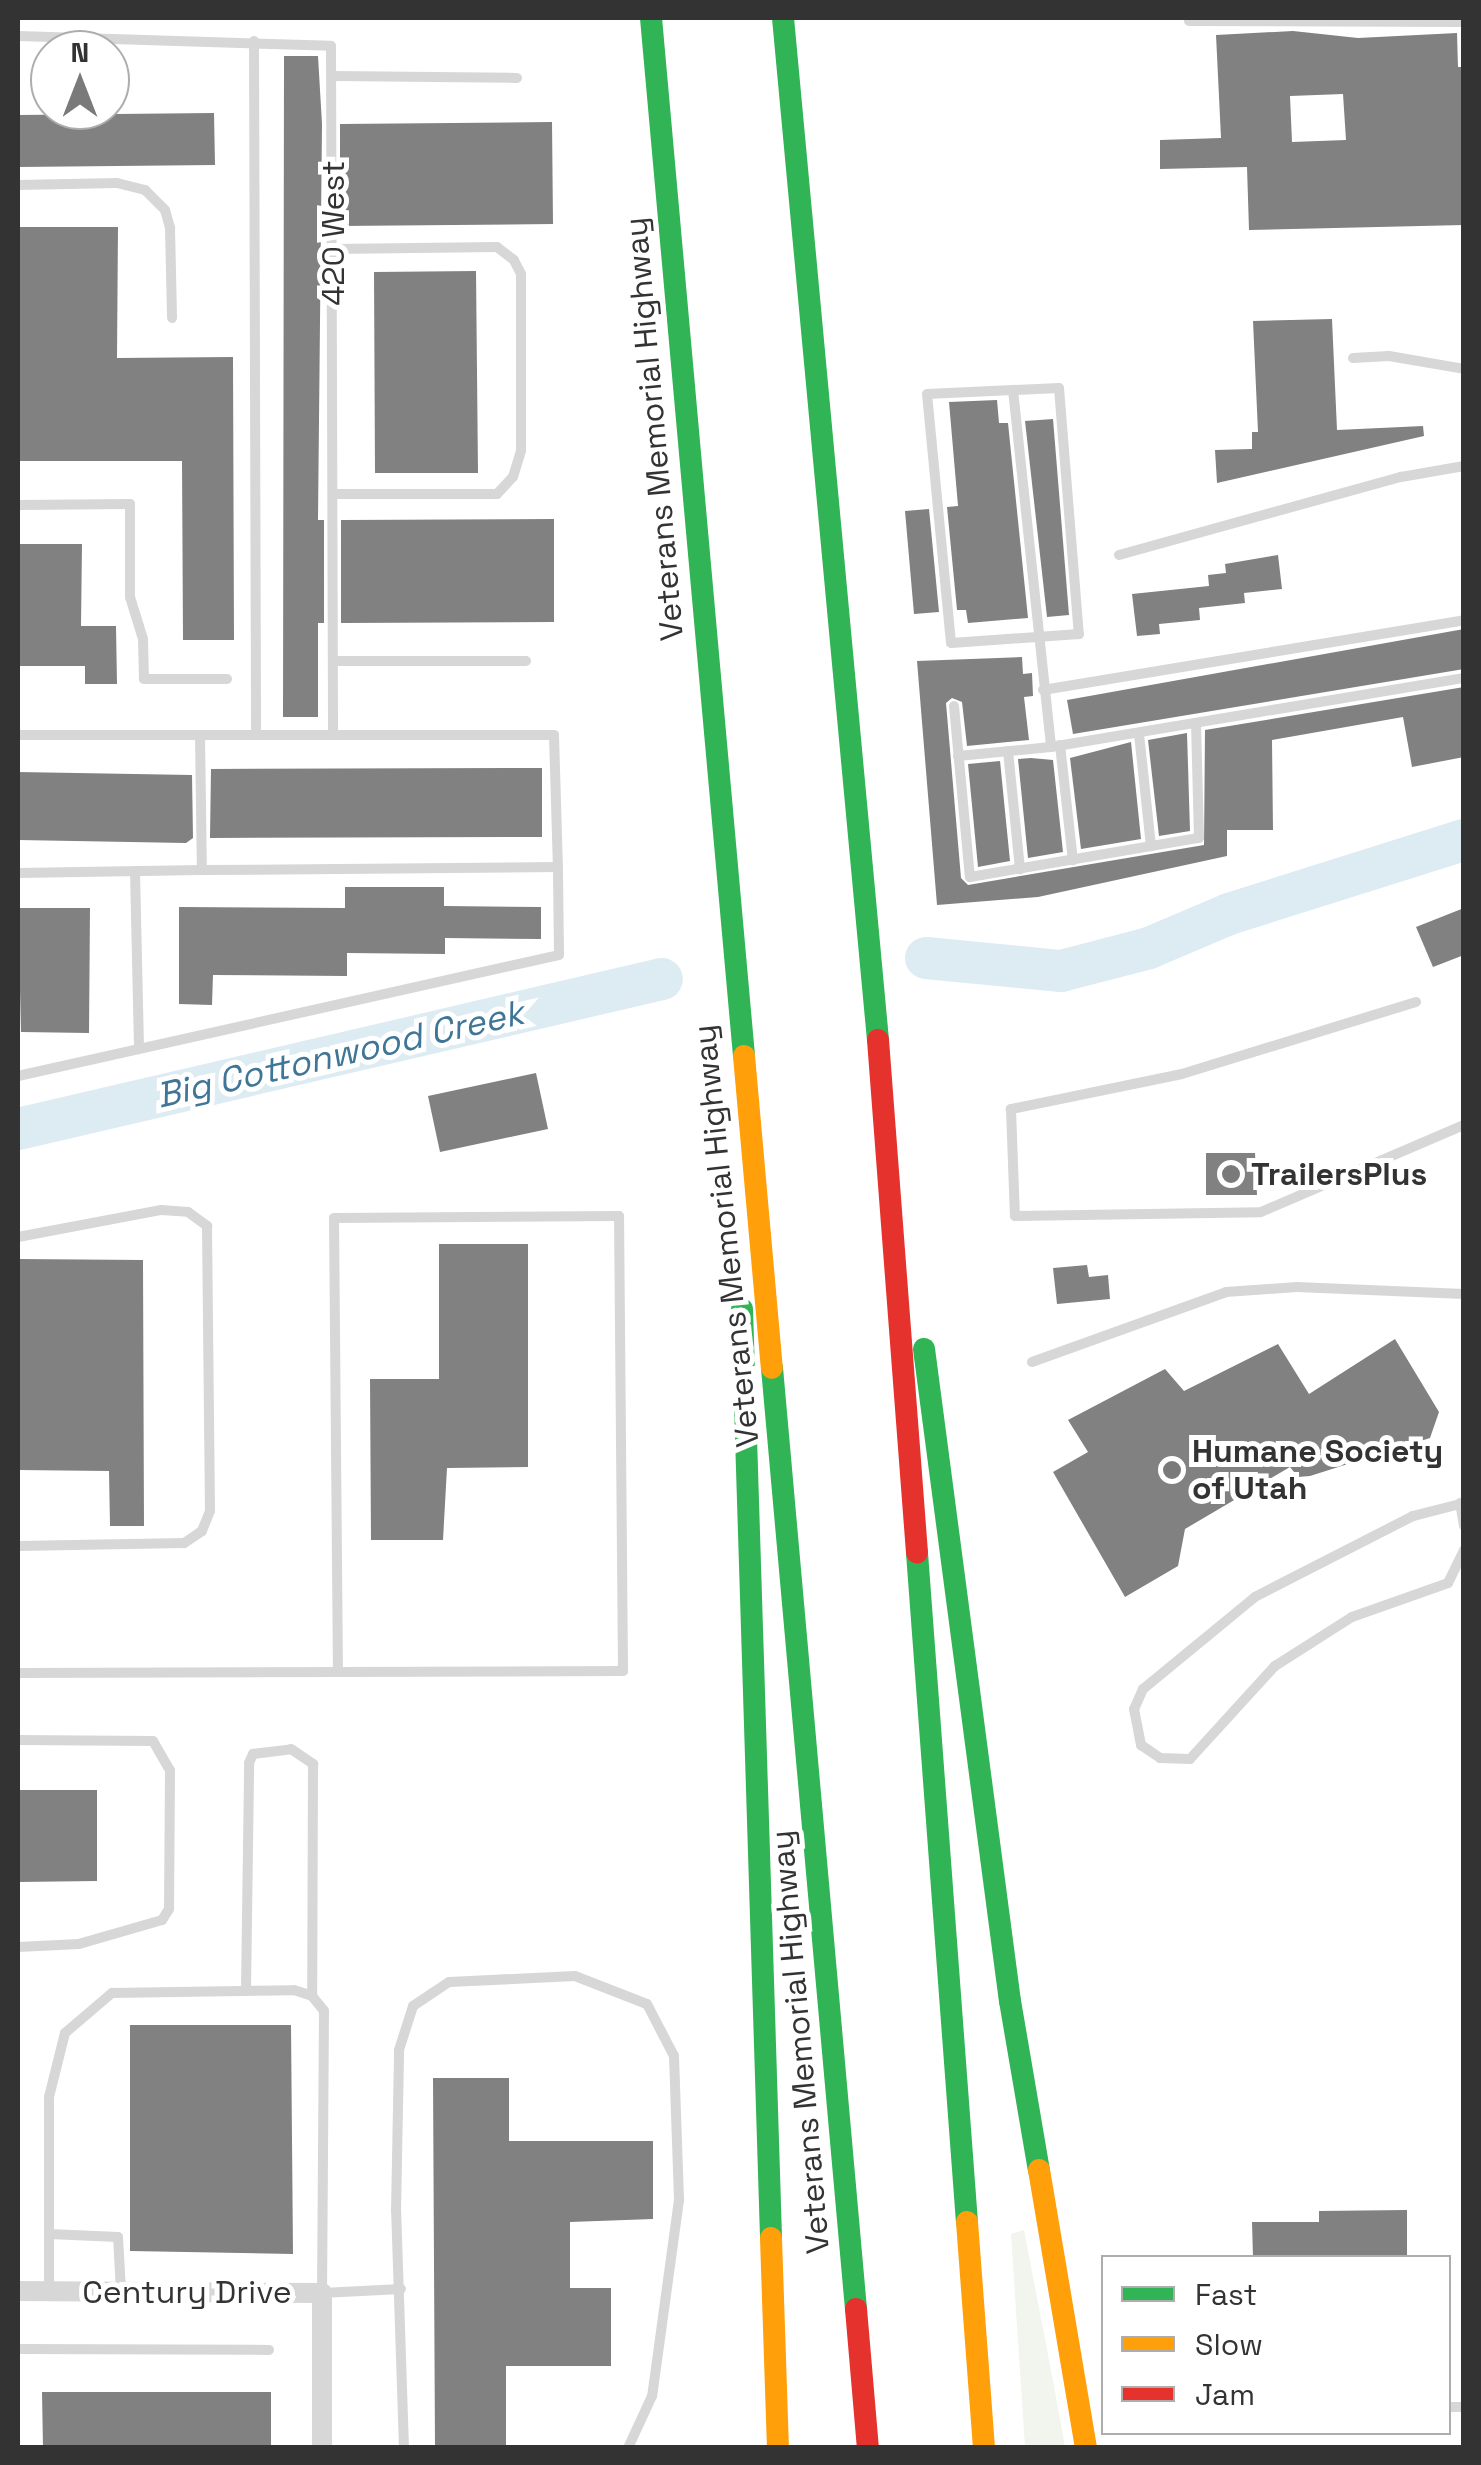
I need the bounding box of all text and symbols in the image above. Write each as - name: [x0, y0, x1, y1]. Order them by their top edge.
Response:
- north arrow: [30, 30, 130, 130]
- text: N: [71, 34, 89, 70]
- street label: 420 West: [314, 160, 352, 306]
- street label: Veterans Memorial Highway: [616, 216, 692, 642]
- water label: Big Cottonwood Creek: [152, 991, 528, 1117]
- street label: Veterans Memorial Highway: [685, 1023, 767, 1449]
- place label: TrailersPlus: [1251, 1155, 1427, 1193]
- marker: TrailersPlus: [1220, 1163, 1242, 1185]
- place label: Humane Society of Utah: [1192, 1433, 1443, 1508]
- marker: Humane Society of Utah: [1161, 1459, 1183, 1481]
- street label: Veterans Memorial Highway: [762, 1829, 838, 2255]
- legend: [1101, 2255, 1451, 2435]
- street label: Century Drive: [82, 2273, 292, 2311]
- text: Fast: [1195, 2275, 1257, 2314]
- text: Slow: [1195, 2325, 1263, 2364]
- text: Jam: [1195, 2375, 1255, 2414]

